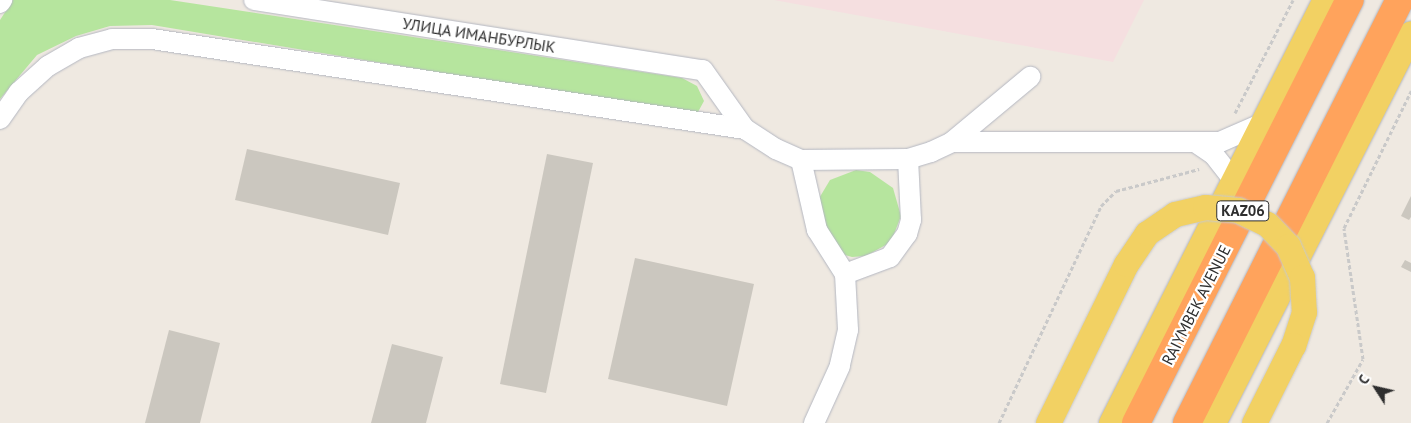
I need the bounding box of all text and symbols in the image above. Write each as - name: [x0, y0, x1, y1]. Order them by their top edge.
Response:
- street label: УЛИЦА ИМАНБУРЛЫК: [401, 13, 557, 57]
- road number: KАZ06: [1216, 198, 1270, 224]
- street label: RAIYMBEK AVENUE: [1157, 242, 1235, 368]
- north arrow: [1351, 363, 1401, 413]
- text: С: [1354, 371, 1373, 388]

